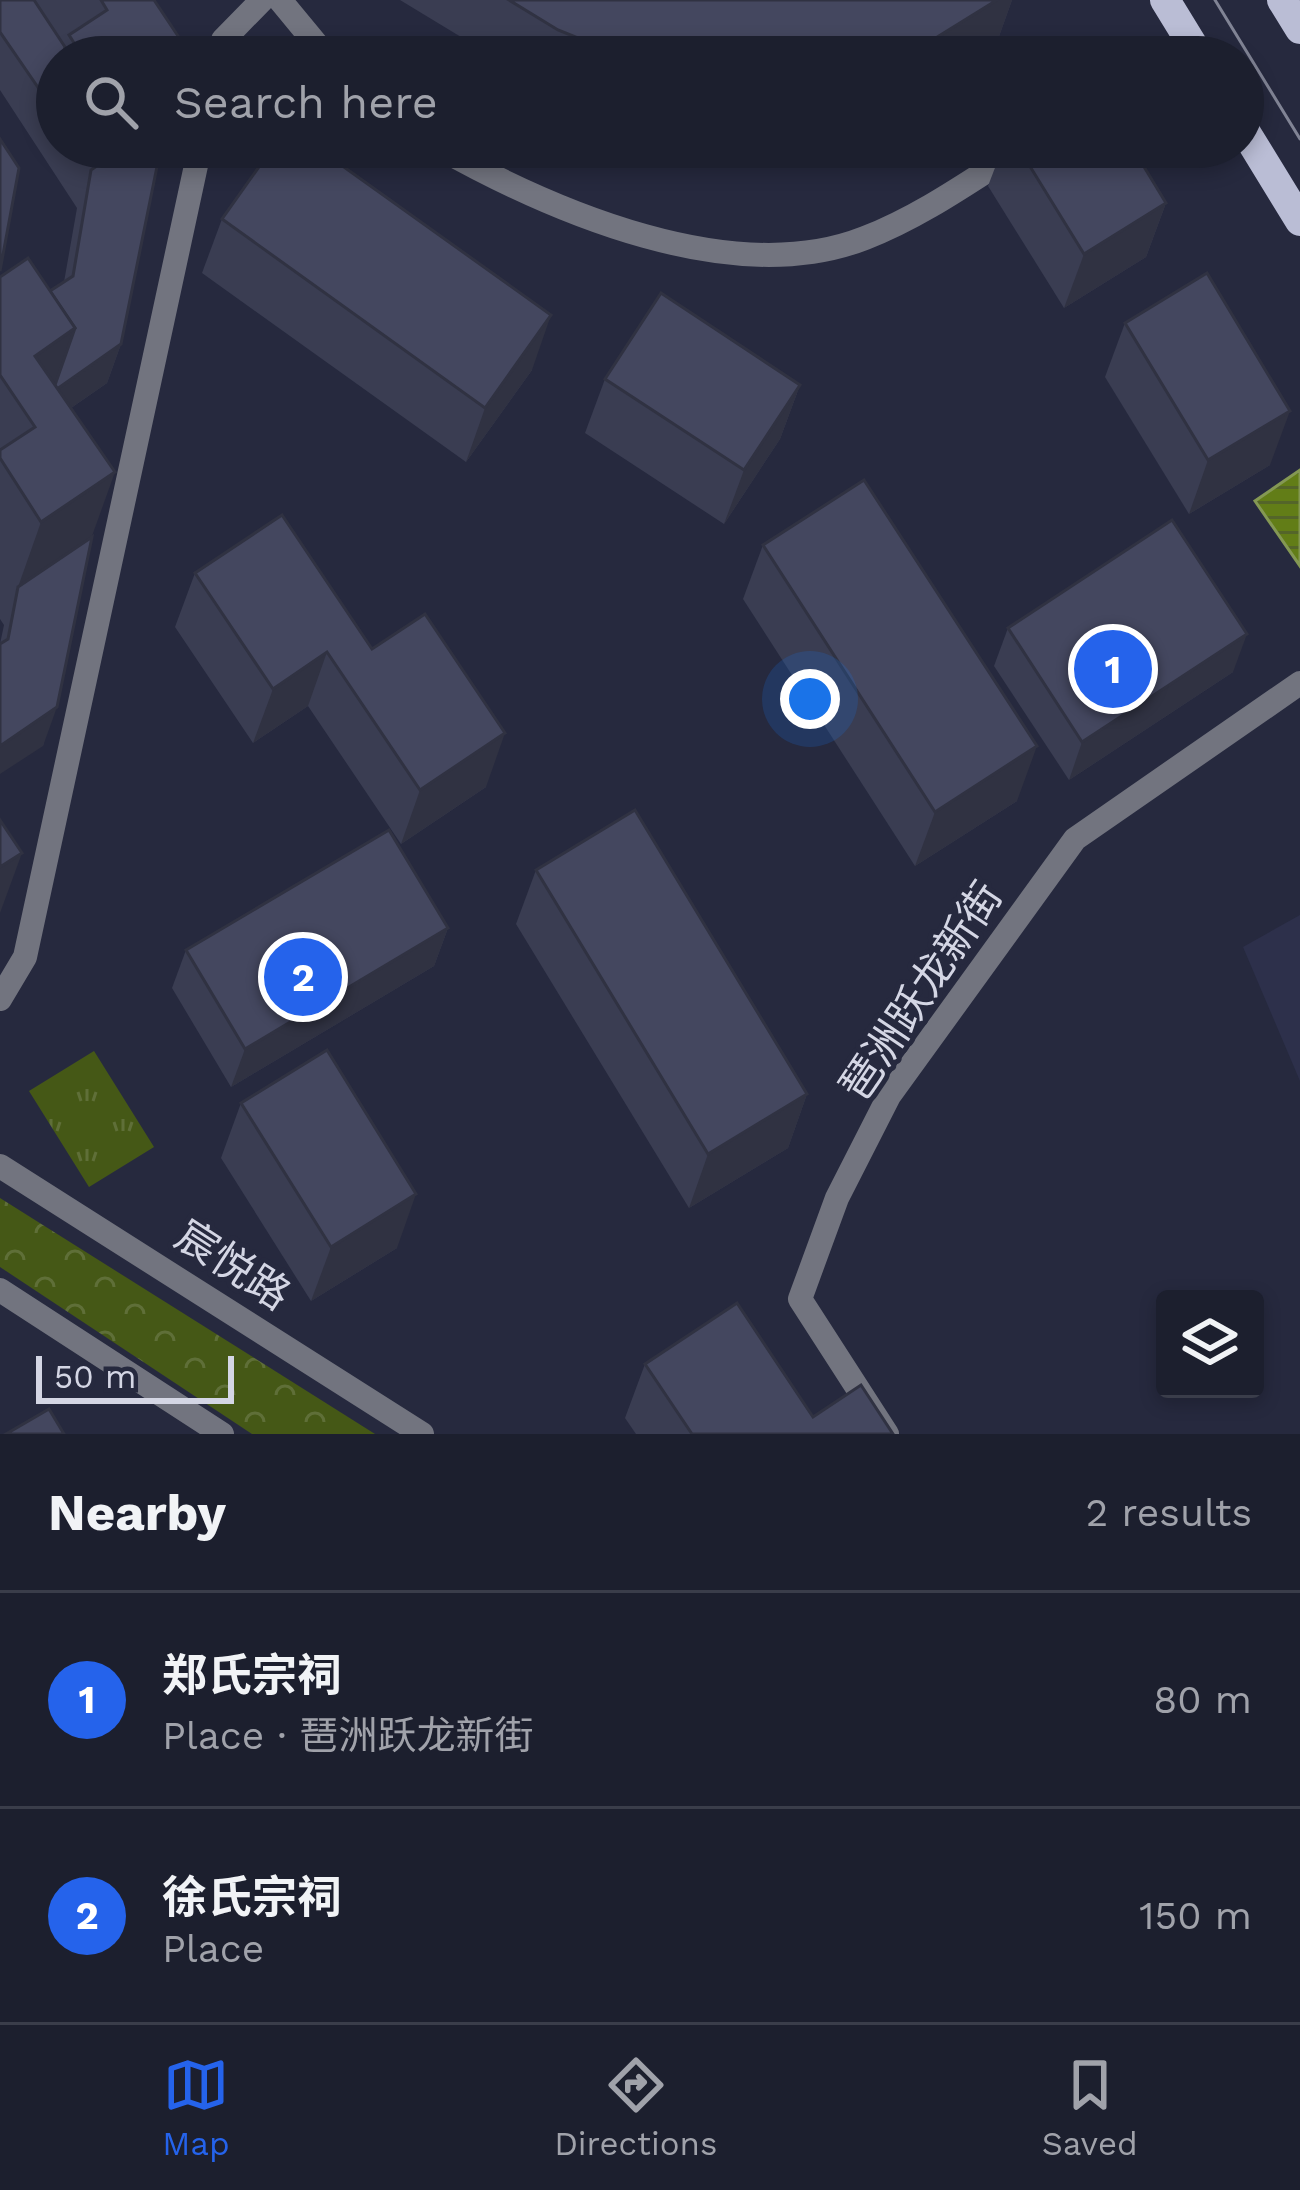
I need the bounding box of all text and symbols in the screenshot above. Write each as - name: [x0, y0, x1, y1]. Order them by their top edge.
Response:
- search box: [36, 36, 1264, 168]
- icon: search: [78, 69, 144, 135]
- text: Search here: [174, 76, 438, 129]
- pin: 1: [1074, 624, 1152, 714]
- your location: [780, 669, 840, 729]
- street label: 琶洲跃龙新街: [830, 873, 1012, 1109]
- pin: 2: [264, 932, 342, 1022]
- street label: 宸悦路: [167, 1210, 299, 1320]
- map controls: [1156, 1290, 1264, 1398]
- button: layers: [1156, 1290, 1264, 1398]
- scale bar: [36, 1350, 234, 1403]
- text: 50 m: [54, 1357, 136, 1396]
- text: Nearby: [48, 1483, 226, 1542]
- text: 2 results: [1086, 1490, 1252, 1535]
- text: 郑氏宗祠: [162, 1649, 342, 1702]
- text: 1: [79, 1677, 95, 1722]
- text: 80 m: [1153, 1677, 1252, 1722]
- text: Place · 琶洲跃龙新街: [162, 1713, 534, 1758]
- text: 徐氏宗祠: [162, 1871, 342, 1924]
- text: 2: [75, 1893, 99, 1938]
- text: 150 m: [1139, 1893, 1252, 1938]
- text: Place: [162, 1926, 264, 1971]
- tab: Map: [162, 2052, 230, 2163]
- tab: Directions: [554, 2052, 717, 2163]
- tab: Saved: [1042, 2052, 1138, 2163]

